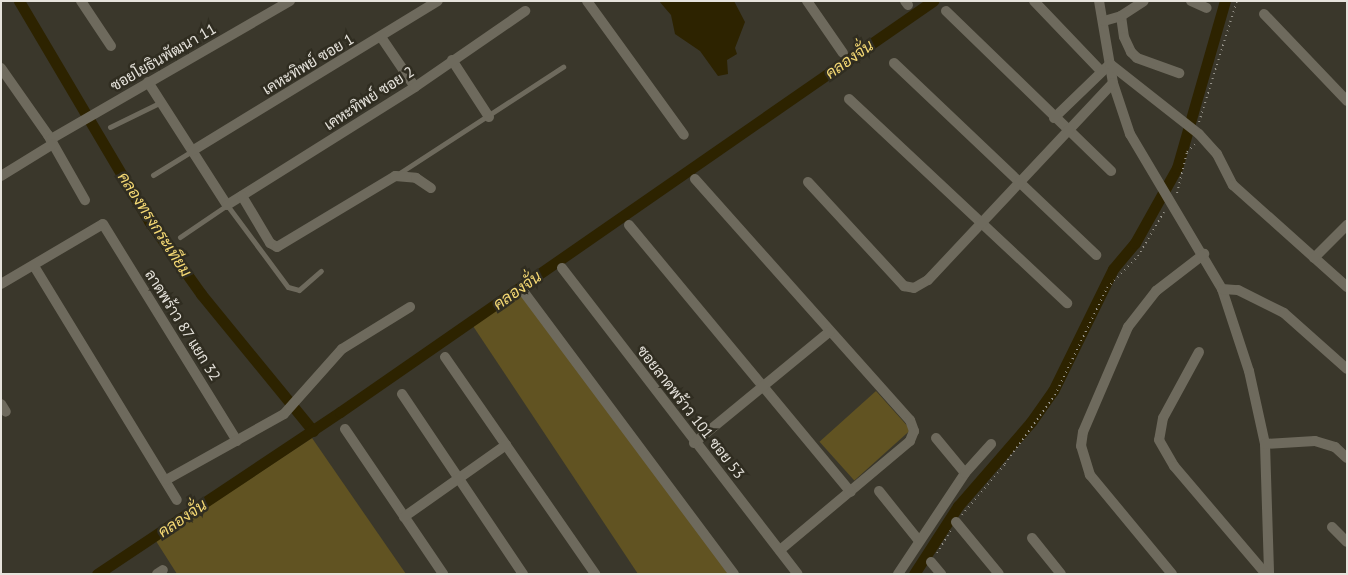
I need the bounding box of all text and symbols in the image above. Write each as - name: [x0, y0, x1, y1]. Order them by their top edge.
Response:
- street label: ซอยโยธินพัฒนา 11: [107, 19, 219, 95]
- street label: เคหะทิพย์ ซอย 1: [259, 30, 357, 98]
- water label: คลองจั่น: [821, 35, 877, 83]
- street label: เคหะทิพย์ ซอย 2: [321, 62, 417, 134]
- water label: คลองทรงกระเทียม: [114, 168, 196, 280]
- street label: ลาดพร้าว 87 แยก 32: [141, 266, 225, 384]
- water label: คลองจั่น: [489, 266, 545, 314]
- street label: ซอยลาดพร้าว 101 ซอย 53: [633, 342, 749, 482]
- water label: คลองจั่น: [154, 495, 210, 541]

